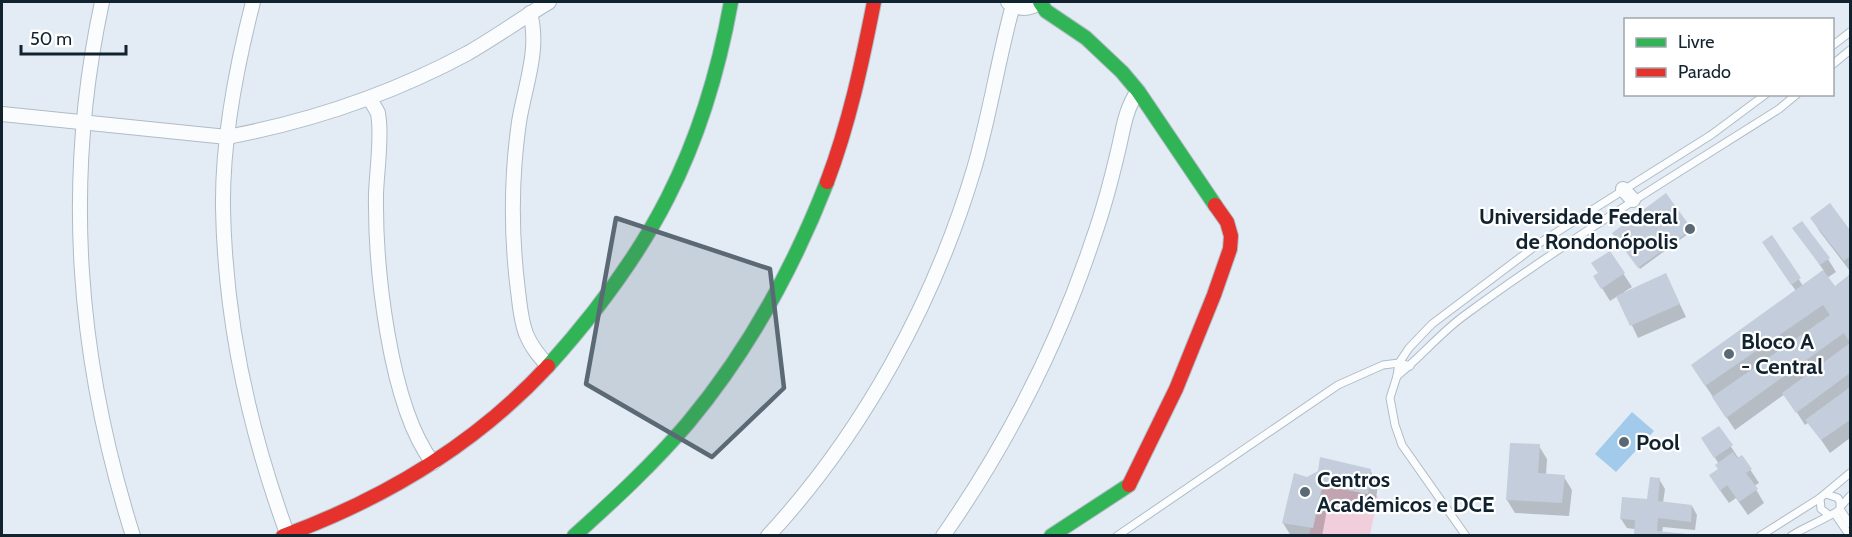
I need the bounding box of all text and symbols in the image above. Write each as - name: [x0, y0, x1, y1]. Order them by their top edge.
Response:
- scale bar: [21, 18, 126, 56]
- legend: [1624, 18, 1834, 96]
- text: 50 m: [30, 28, 72, 50]
- text: Livre: [1678, 31, 1714, 53]
- text: Parado: [1678, 61, 1731, 83]
- place label: Universidade Federal de Rondonópolis: [1479, 203, 1678, 255]
- marker: Universidade Federal de Rondonópolis: [1683, 222, 1697, 236]
- place label: Bloco A - Central: [1741, 328, 1823, 380]
- marker: Bloco A - Central: [1722, 347, 1736, 361]
- place label: Pool: [1636, 429, 1680, 456]
- marker: Pool: [1617, 435, 1631, 449]
- place label: Centros Acadêmicos e DCE: [1317, 466, 1494, 518]
- marker: Centros Acadêmicos e DCE: [1298, 485, 1312, 499]

